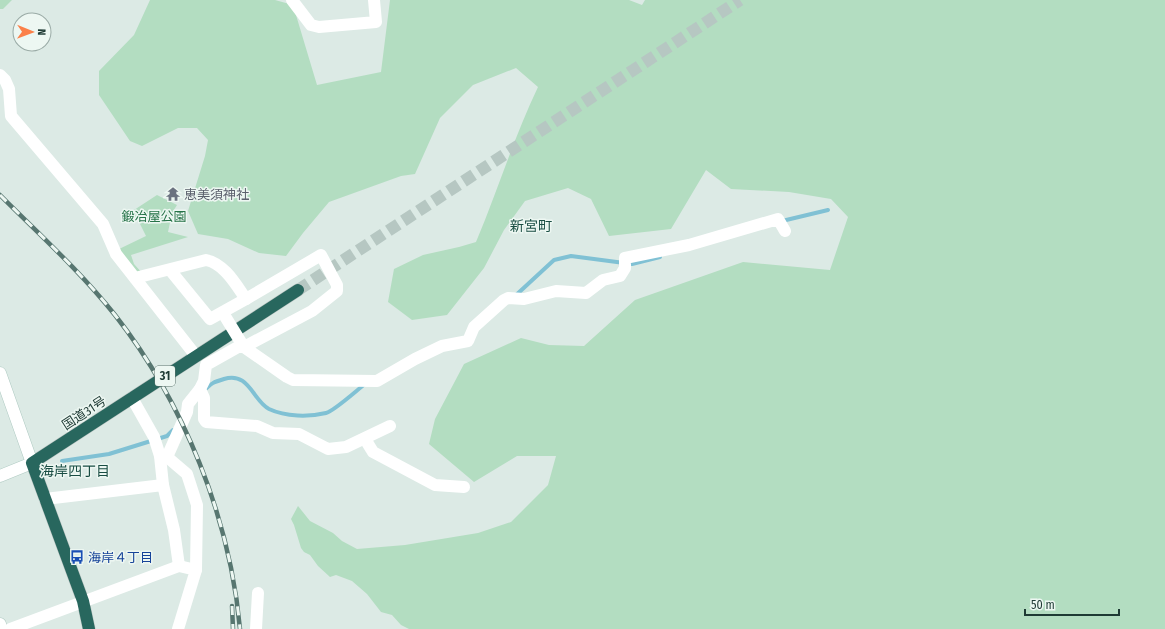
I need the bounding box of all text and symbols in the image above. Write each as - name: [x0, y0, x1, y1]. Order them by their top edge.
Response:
- north arrow: [12, 12, 52, 52]
- text: N: [35, 29, 48, 36]
- temple icon: 恵美須神社: [165, 186, 181, 202]
- place label: 恵美須神社: [184, 187, 249, 202]
- park label: 鍛冶屋公園: [121, 209, 187, 224]
- district label: 新宮町: [510, 218, 552, 235]
- road number: 31: [155, 366, 175, 386]
- street label: 国道31号: [59, 393, 109, 433]
- district label: 海岸四丁目: [40, 463, 110, 480]
- bus stop icon: 海岸４丁目: [69, 549, 85, 565]
- place label: 海岸４丁目: [88, 550, 153, 565]
- scale bar: [1025, 591, 1119, 617]
- text: 50 m: [1031, 598, 1055, 612]

